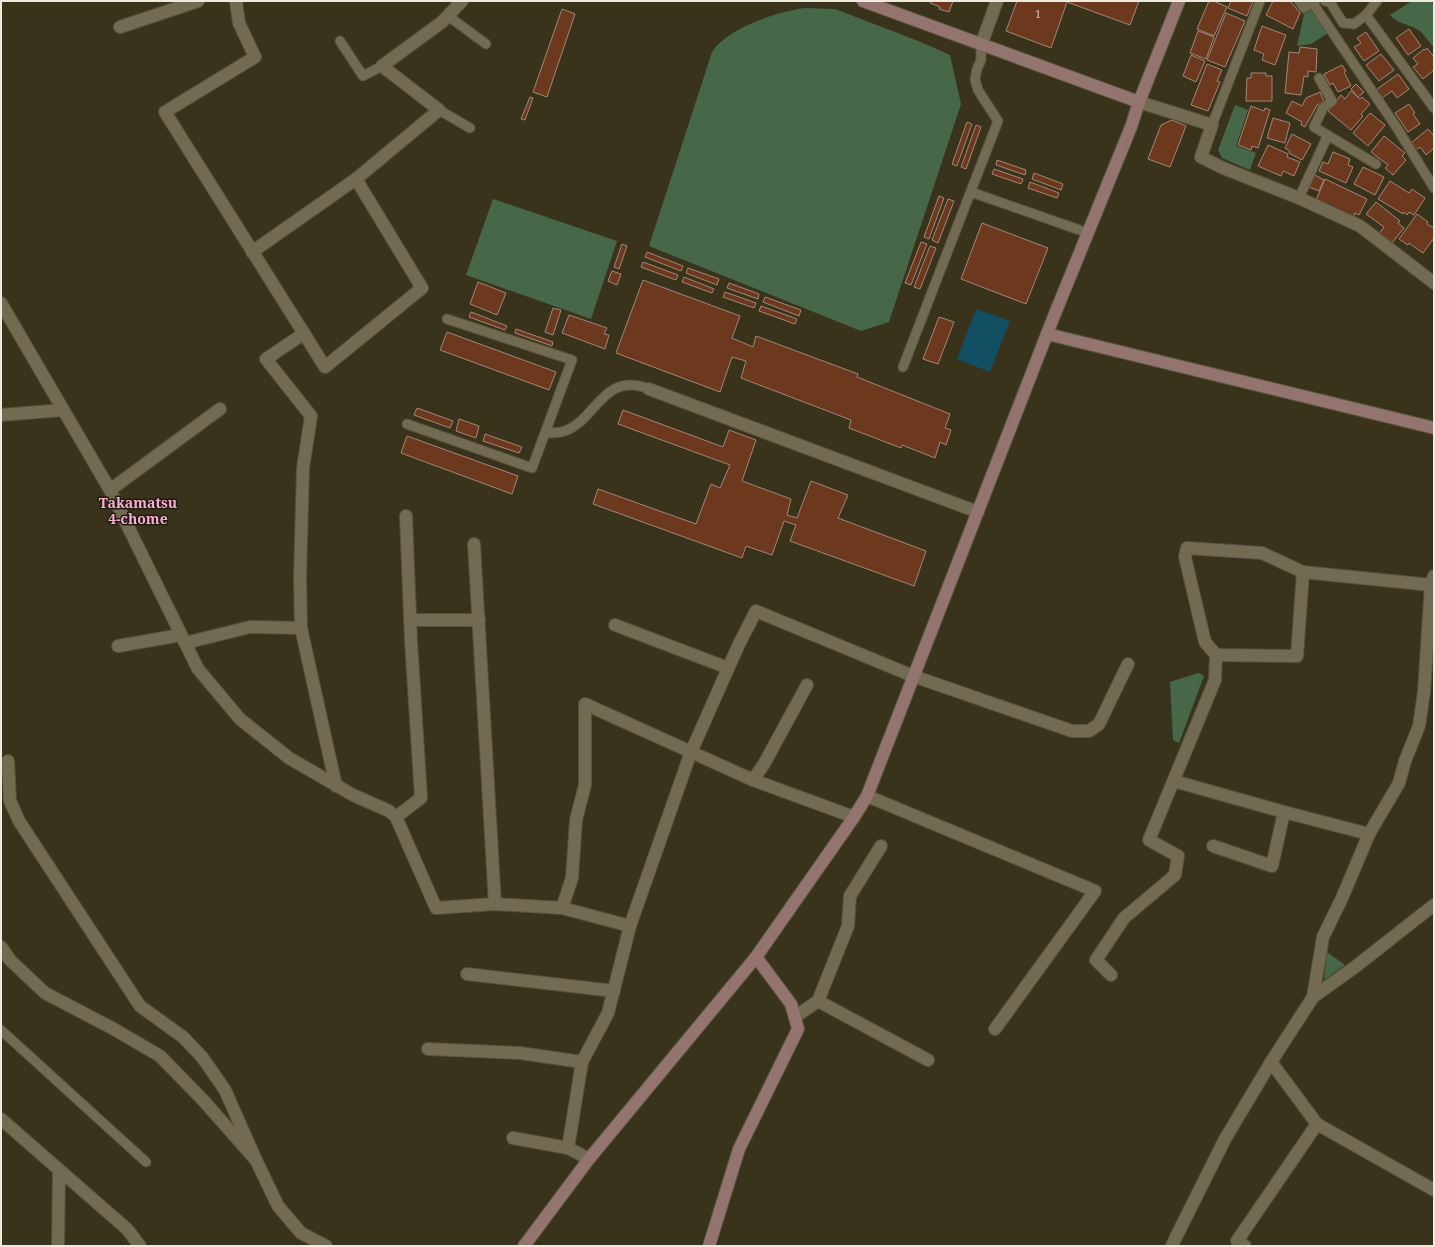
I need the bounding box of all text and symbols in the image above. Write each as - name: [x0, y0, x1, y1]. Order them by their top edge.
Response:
- house number: 1: [1035, 6, 1041, 21]
- district label: Takamatsu 4-chome: [99, 493, 177, 528]

